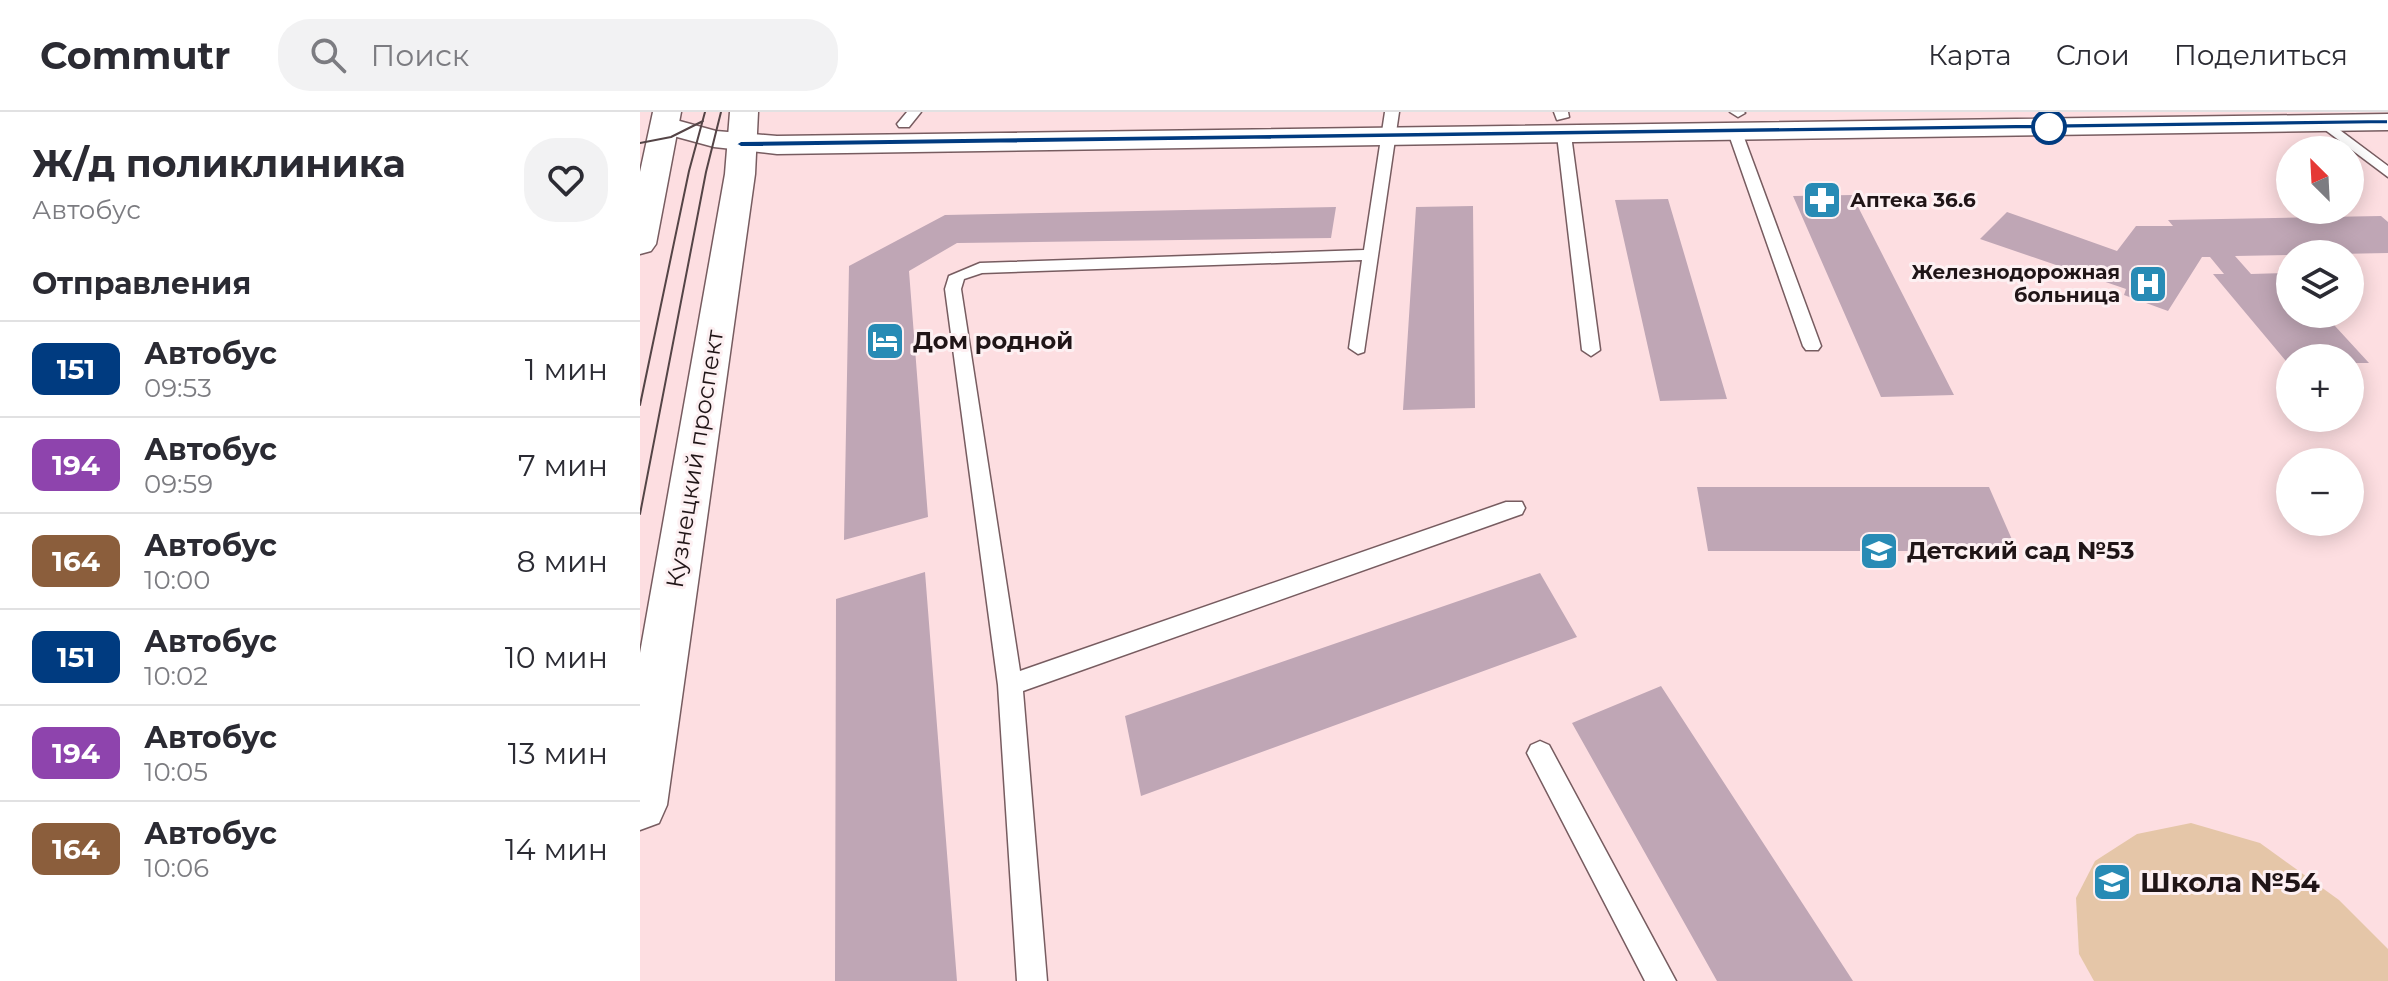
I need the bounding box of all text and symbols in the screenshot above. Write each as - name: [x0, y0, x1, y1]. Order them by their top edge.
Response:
- search box: [278, 19, 838, 91]
- text: Commutr: [40, 32, 230, 79]
- icon: search: [306, 33, 350, 77]
- text: Поиск: [370, 37, 469, 74]
- text: Карта: [1928, 38, 2012, 72]
- text: Слои: [2056, 38, 2130, 72]
- text: Поделиться: [2174, 38, 2348, 72]
- unlabelled marker: [2032, 110, 2066, 144]
- north arrow: [2276, 136, 2364, 224]
- map controls: [2276, 136, 2364, 536]
- button: heart: [524, 138, 608, 222]
- text: Ж/д поликлиника: [32, 140, 406, 187]
- pharmacy icon: Аптека 36.6: [1801, 179, 1843, 221]
- place label: Аптека 36.6: [1850, 188, 1976, 212]
- text: Автобус: [32, 194, 141, 226]
- button: layers: [2276, 240, 2364, 328]
- place label: Железнодорожная больница: [1911, 260, 2120, 307]
- hospital icon: Железнодорожная больница: [2127, 263, 2169, 305]
- text: Отправления: [32, 265, 251, 302]
- hotel icon: Дом родной: [864, 320, 906, 362]
- place label: Дом родной: [913, 326, 1073, 355]
- street label: Кузнецкий проспект: [660, 327, 729, 590]
- text: Автобус: [144, 335, 277, 372]
- button: +: [2276, 344, 2364, 432]
- text: 1 мин: [525, 351, 608, 388]
- text: 151: [57, 352, 95, 386]
- text: 09:53: [144, 372, 212, 404]
- text: Автобус: [144, 431, 277, 468]
- text: 7 мин: [518, 447, 608, 484]
- text: 194: [52, 448, 100, 482]
- button: −: [2276, 448, 2364, 536]
- text: 09:59: [144, 468, 213, 500]
- text: Автобус: [144, 527, 277, 564]
- school or university icon: Детский сад №53: [1858, 530, 1900, 572]
- place label: Детский сад №53: [1907, 536, 2134, 565]
- text: 8 мин: [516, 543, 608, 580]
- text: 164: [52, 544, 100, 578]
- text: 10:00: [144, 564, 211, 596]
- text: Автобус: [144, 623, 277, 660]
- text: 10 мин: [505, 639, 608, 676]
- text: 151: [57, 640, 95, 674]
- text: 10:02: [144, 660, 208, 692]
- text: Автобус: [144, 719, 277, 756]
- text: 13 мин: [508, 735, 608, 772]
- text: 194: [52, 736, 100, 770]
- text: 10:05: [144, 756, 208, 788]
- text: Автобус: [144, 815, 277, 852]
- text: 14 мин: [505, 831, 608, 868]
- text: 164: [52, 832, 100, 866]
- text: 10:06: [144, 852, 209, 884]
- school or university icon: Школа №54: [2091, 861, 2133, 903]
- place label: Школа №54: [2140, 865, 2321, 899]

